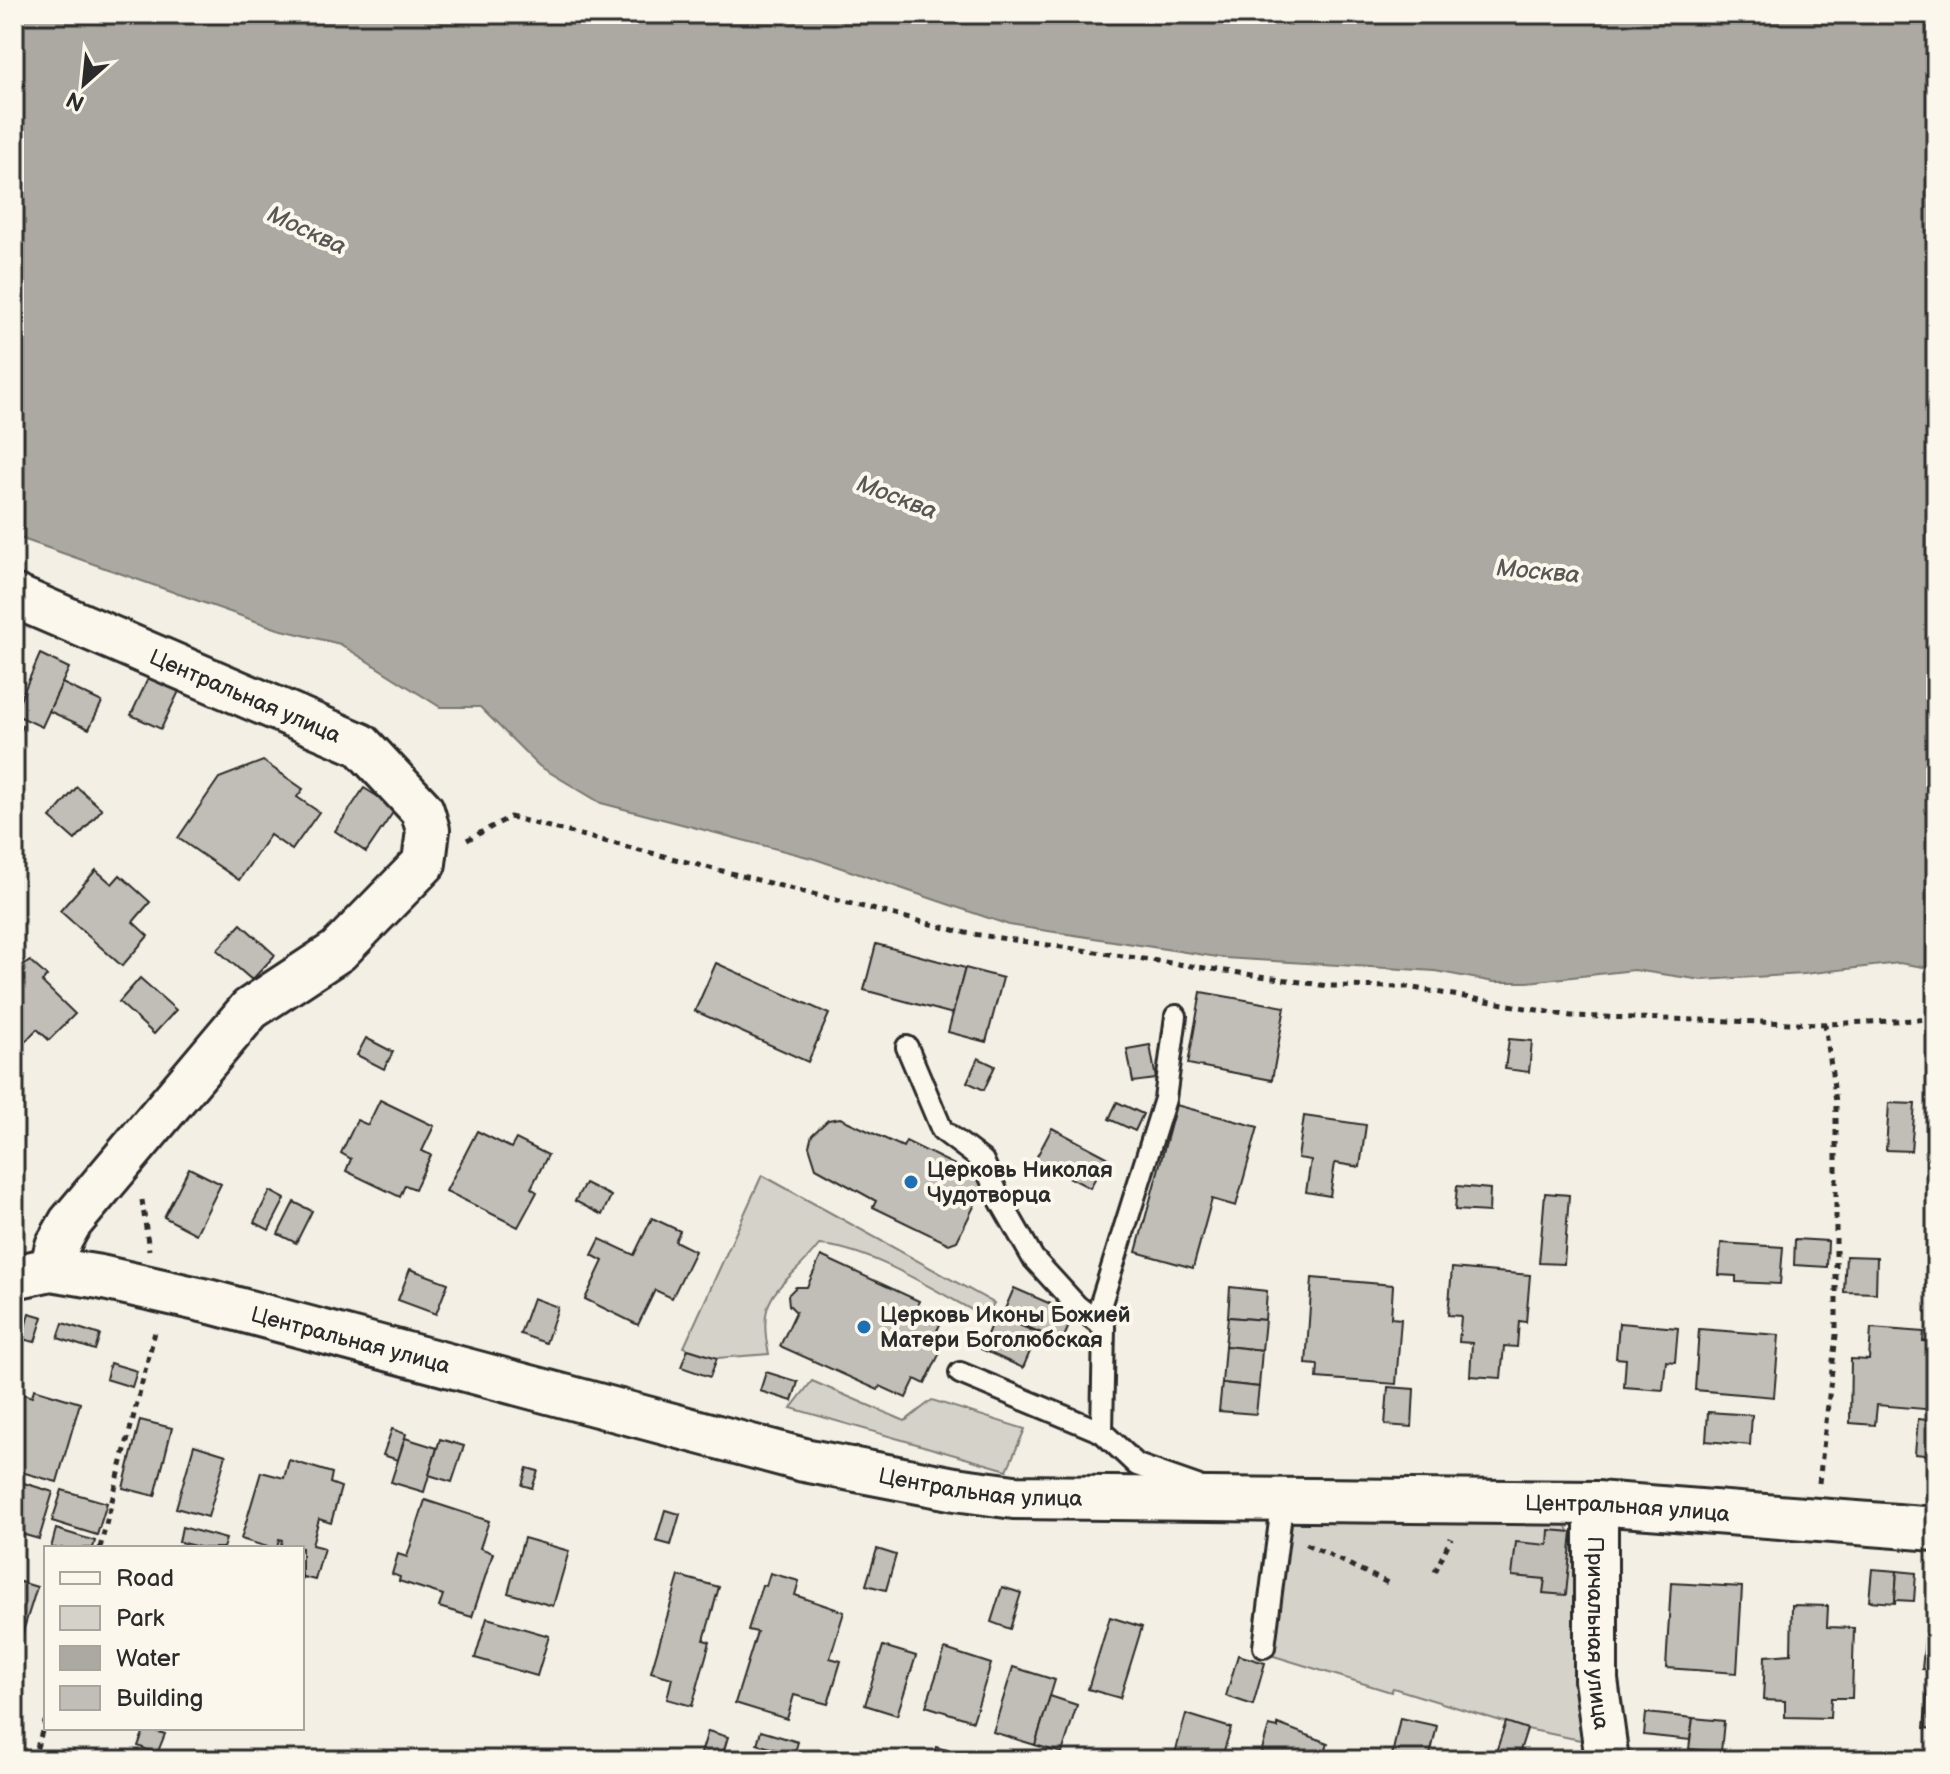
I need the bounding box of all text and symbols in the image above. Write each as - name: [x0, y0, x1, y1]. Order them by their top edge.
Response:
- north arrow: [44, 44, 124, 124]
- text: N: [62, 85, 89, 116]
- water label: Москва: [263, 200, 351, 261]
- water label: Москва: [852, 469, 941, 526]
- water label: Москва: [1495, 553, 1581, 590]
- street label: Центральная улица: [145, 644, 345, 750]
- place label: Церковь Николая Чудотворца: [927, 1157, 1113, 1209]
- marker: Церковь Николая Чудотворца: [902, 1173, 920, 1191]
- street label: Центральная улица: [248, 1301, 453, 1380]
- place label: Церковь Иконы Божией Матери Боголюбская: [880, 1302, 1131, 1354]
- marker: Церковь Иконы Божией Матери Боголюбская: [855, 1318, 873, 1336]
- street label: Центральная улица: [876, 1463, 1082, 1513]
- street label: Центральная улица: [1525, 1490, 1731, 1528]
- street label: Причальная улица: [1581, 1536, 1615, 1731]
- legend: [44, 1546, 304, 1730]
- text: Road: [116, 1564, 174, 1593]
- text: Park: [116, 1604, 164, 1633]
- text: Water: [116, 1644, 180, 1673]
- text: Building: [116, 1684, 203, 1713]

